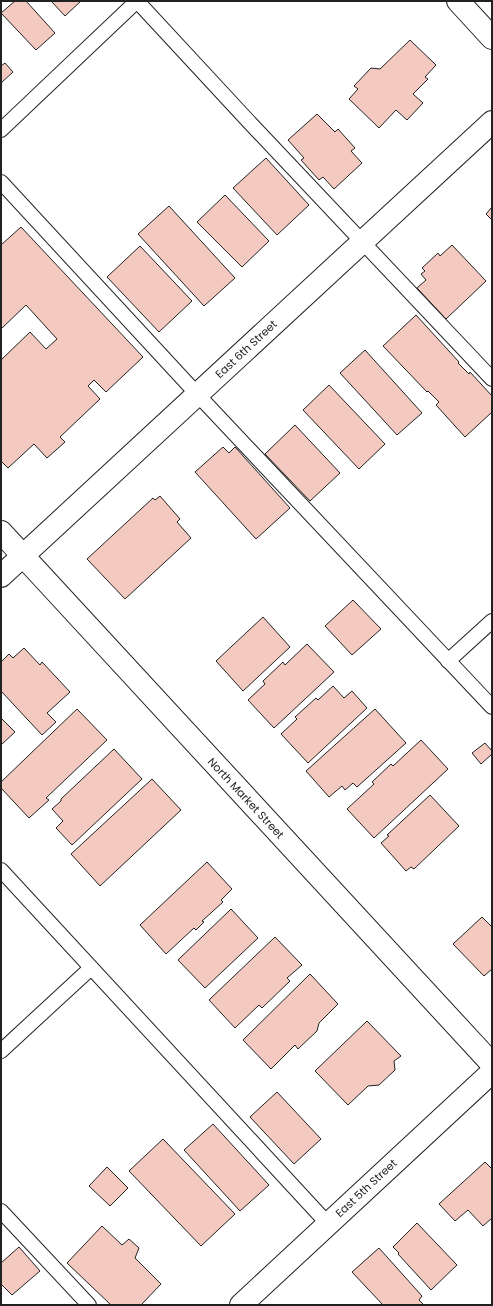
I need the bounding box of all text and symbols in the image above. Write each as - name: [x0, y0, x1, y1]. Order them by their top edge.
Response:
- street label: East 6th Street: [212, 316, 280, 382]
- street label: North Market Street: [204, 754, 288, 842]
- street label: East 5th Street: [332, 1155, 400, 1221]

